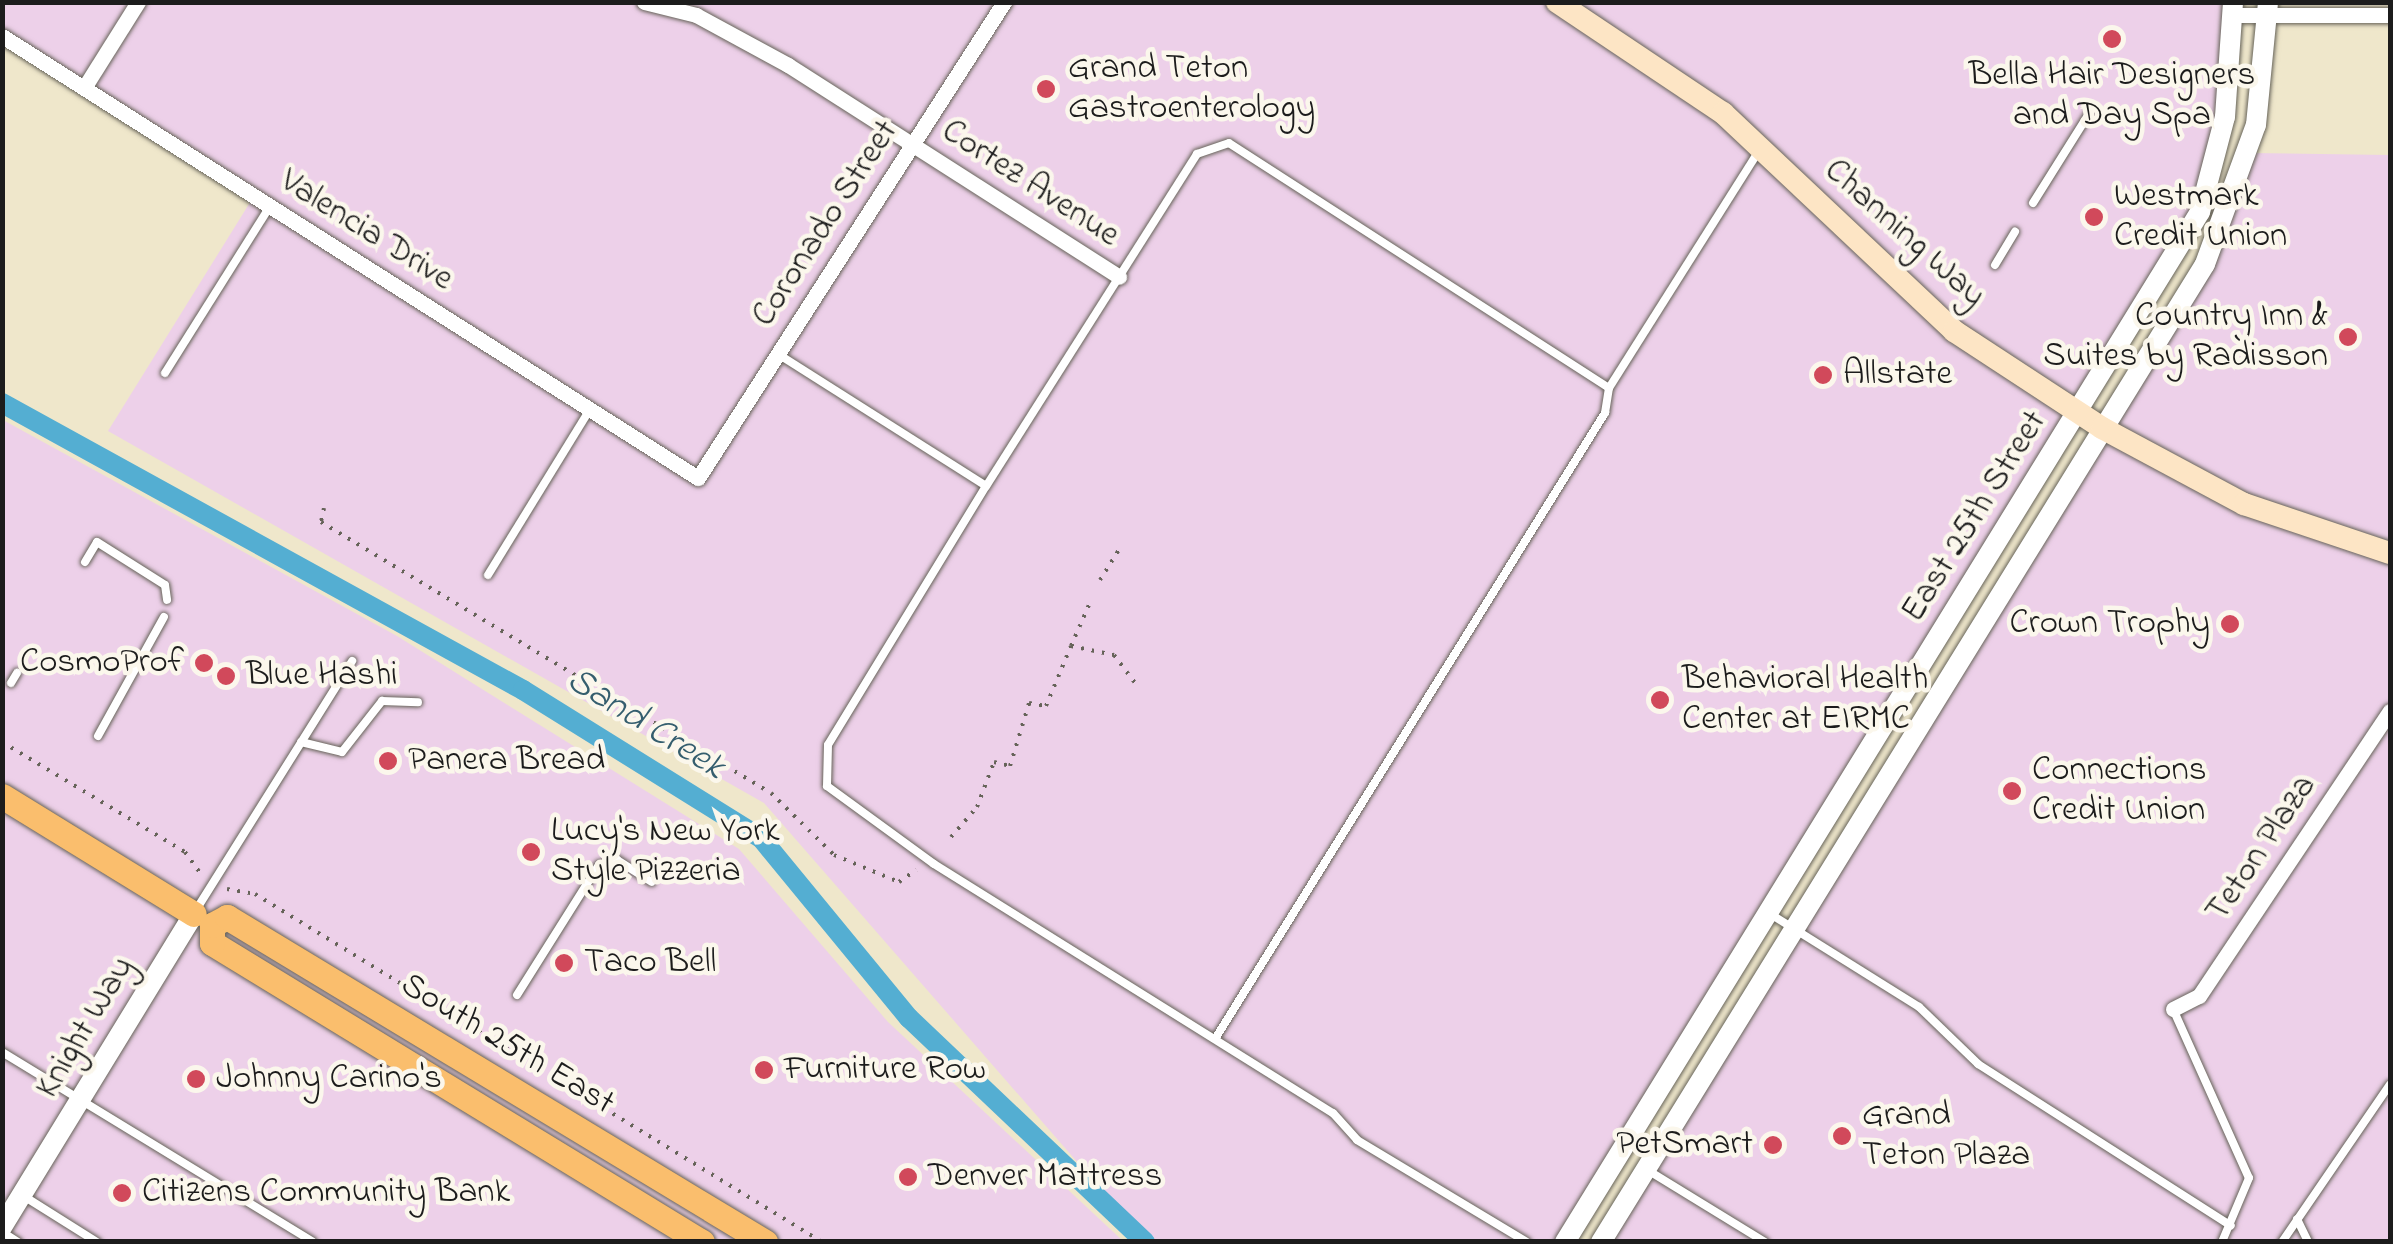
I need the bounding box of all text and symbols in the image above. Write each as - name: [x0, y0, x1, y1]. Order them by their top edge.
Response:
- marker: Bella Hair Designers and Day Spa: [2101, 28, 2123, 50]
- place label: Grand Teton Gastroenterology: [1068, 48, 1315, 130]
- place label: Bella Hair Designers and Day Spa: [1969, 55, 2255, 137]
- marker: Grand Teton Gastroenterology: [1033, 76, 1059, 102]
- street label: Cortez Avenue: [933, 111, 1127, 257]
- street label: Coronado Street: [744, 113, 908, 335]
- street label: Channing Way: [1815, 151, 1993, 317]
- street label: Valencia Drive: [271, 161, 461, 301]
- place label: Westmark Credit Union: [2114, 176, 2287, 258]
- marker: Westmark Credit Union: [2083, 206, 2105, 228]
- place label: Country Inn & Suites by Radisson: [2043, 296, 2328, 378]
- marker: Country Inn & Suites by Radisson: [2337, 326, 2359, 348]
- place label: Allstate: [1843, 354, 1952, 396]
- marker: Allstate: [1812, 364, 1834, 386]
- street label: East 25th Street: [1893, 404, 2057, 630]
- place label: Crown Trophy: [2010, 603, 2210, 645]
- marker: Crown Trophy: [2219, 613, 2241, 635]
- place label: CosmoProf: [20, 642, 184, 684]
- marker: CosmoProf: [193, 652, 215, 674]
- place label: Blue Hashi: [246, 655, 398, 697]
- water label: Sand Creek: [558, 659, 732, 791]
- place label: Behavioral Health Center at EIRMC: [1682, 659, 1928, 741]
- marker: Blue Hashi: [215, 665, 237, 687]
- marker: Behavioral Health Center at EIRMC: [1647, 687, 1673, 713]
- place label: Panera Bread: [408, 740, 605, 782]
- marker: Panera Bread: [377, 750, 399, 772]
- place label: Connections Credit Union: [2032, 750, 2206, 832]
- street label: Teton Plaza: [2198, 768, 2326, 930]
- marker: Connections Credit Union: [2001, 780, 2023, 802]
- place label: Lucy's New York Style Pizzeria: [551, 811, 779, 893]
- marker: Lucy's New York Style Pizzeria: [520, 841, 542, 863]
- place label: Taco Bell: [584, 942, 716, 984]
- street label: Knight Way: [27, 950, 145, 1106]
- marker: Taco Bell: [553, 952, 575, 974]
- street label: South 25th East: [392, 965, 622, 1125]
- place label: Furniture Row: [784, 1049, 986, 1091]
- place label: Johnny Carino's: [216, 1058, 442, 1100]
- marker: Furniture Row: [753, 1059, 775, 1081]
- marker: Johnny Carino's: [185, 1068, 207, 1090]
- place label: Grand Teton Plaza: [1862, 1095, 2030, 1177]
- place label: PetSmart: [1616, 1124, 1753, 1166]
- marker: Grand Teton Plaza: [1831, 1125, 1853, 1147]
- marker: PetSmart: [1762, 1134, 1784, 1156]
- place label: Denver Mattress: [928, 1156, 1162, 1198]
- marker: Denver Mattress: [897, 1166, 919, 1188]
- place label: Citizens Community Bank: [142, 1172, 510, 1214]
- marker: Citizens Community Bank: [111, 1182, 133, 1204]

